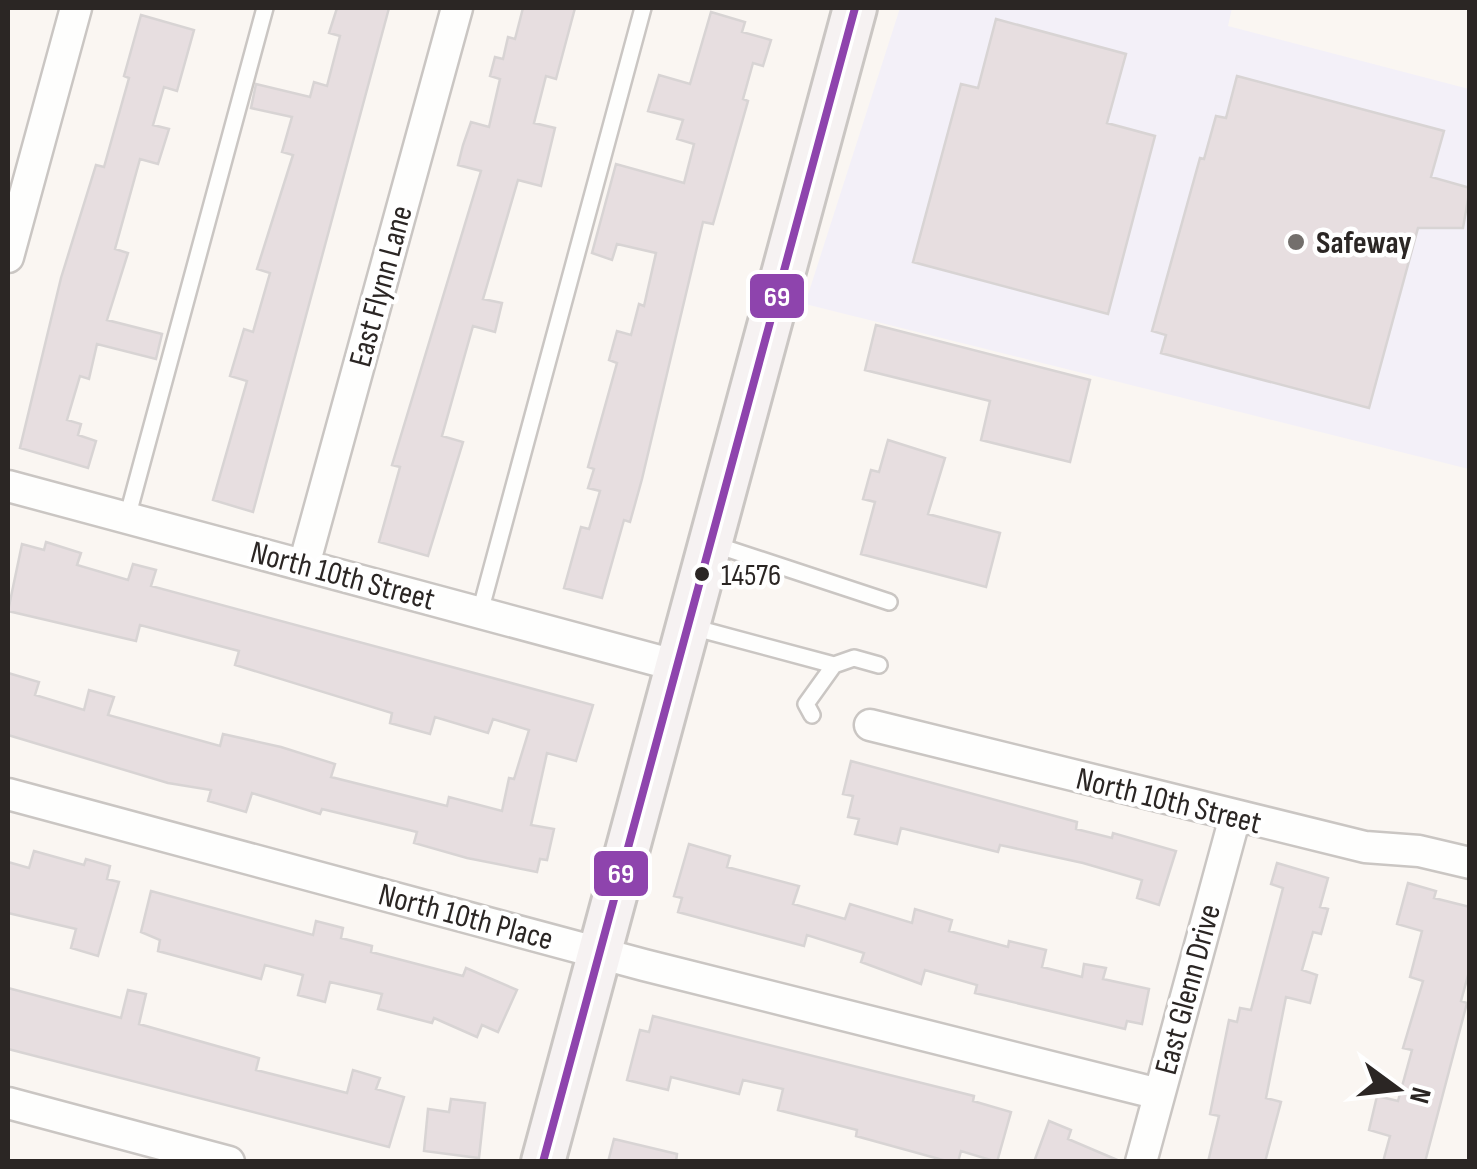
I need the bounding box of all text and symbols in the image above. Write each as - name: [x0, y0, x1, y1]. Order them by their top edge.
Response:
- street label: East Flynn Lane: [341, 202, 422, 371]
- place label: Safeway: [1316, 224, 1412, 263]
- marker: Safeway: [1285, 231, 1307, 253]
- line badge: 69: [748, 272, 806, 320]
- text: 69: [764, 281, 790, 314]
- street label: North 10th Street: [246, 533, 439, 620]
- place label: 14576: [721, 558, 781, 594]
- marker: 14576: [692, 564, 712, 584]
- street label: North 10th Street: [1072, 760, 1265, 843]
- line badge: 69: [592, 849, 650, 898]
- text: 69: [608, 858, 634, 891]
- street label: North 10th Place: [374, 875, 557, 959]
- street label: East Glenn Drive: [1147, 900, 1230, 1079]
- north arrow: [1347, 1039, 1447, 1139]
- text: N: [1402, 1084, 1438, 1107]

